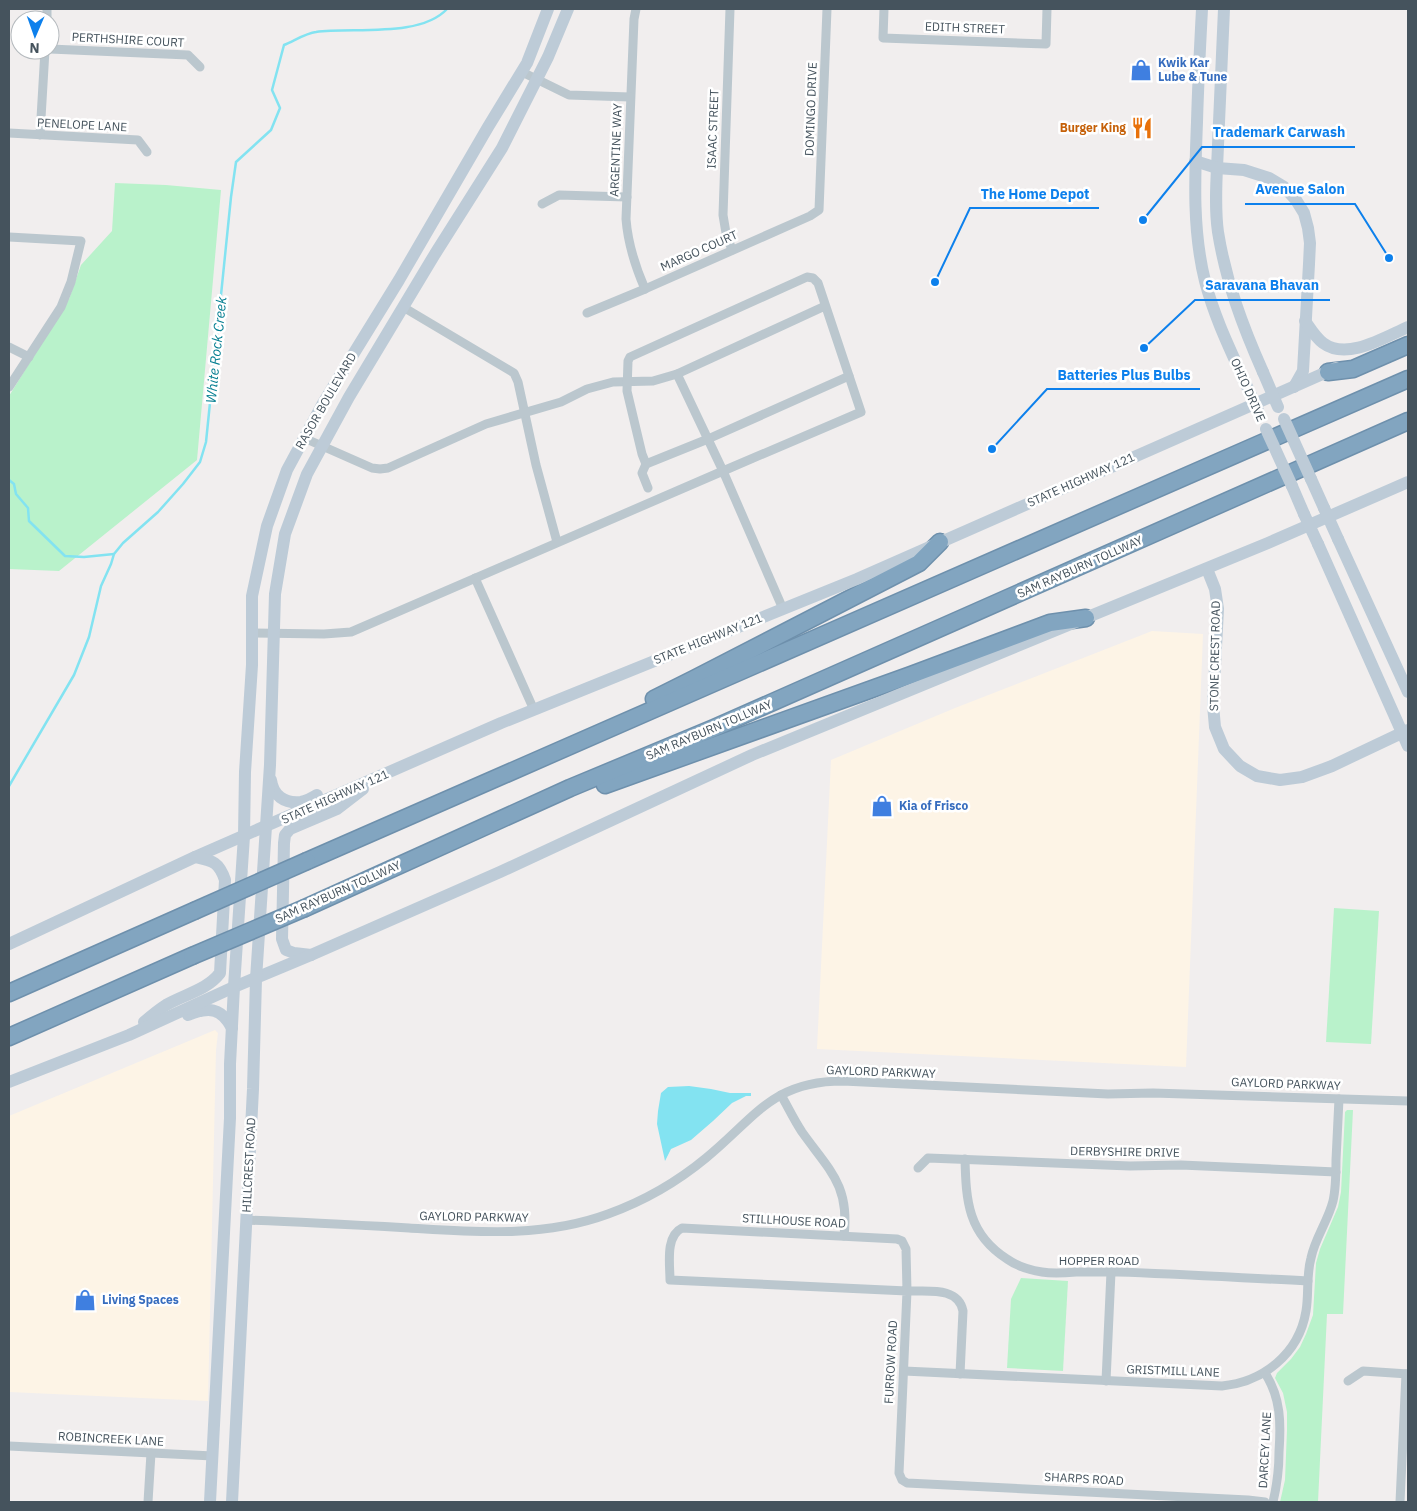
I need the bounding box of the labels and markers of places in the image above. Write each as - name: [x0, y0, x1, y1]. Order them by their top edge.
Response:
- place label: Kwik Kar Lube & Tune: [1158, 55, 1228, 84]
- shop icon: Kwik Kar Lube & Tune: [1128, 57, 1154, 83]
- restaurant icon: Burger King: [1129, 115, 1155, 141]
- callout: Trademark Carwash: [1202, 118, 1355, 147]
- place label: Burger King: [1060, 120, 1126, 135]
- callout: Avenue Salon: [1245, 175, 1355, 204]
- callout: The Home Depot: [970, 179, 1099, 208]
- callout: Saravana Bhavan: [1195, 271, 1330, 300]
- callout: Batteries Plus Bulbs: [1047, 360, 1200, 389]
- shop icon: Kia of Frisco: [869, 793, 895, 819]
- place label: Kia of Frisco: [899, 798, 968, 813]
- shop icon: Living Spaces: [72, 1287, 98, 1313]
- place label: Living Spaces: [102, 1292, 179, 1307]

